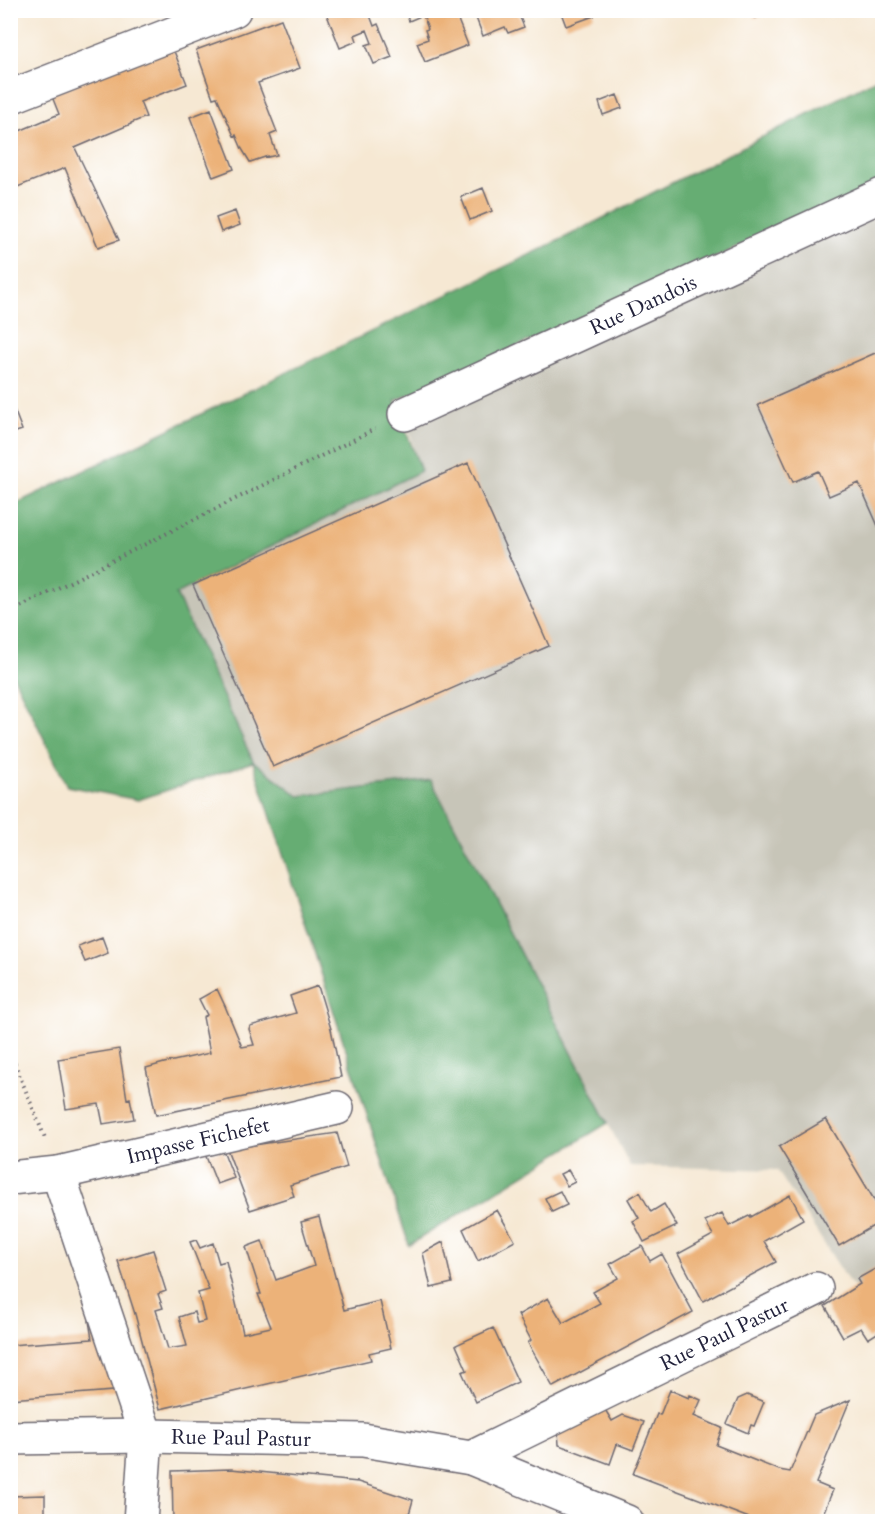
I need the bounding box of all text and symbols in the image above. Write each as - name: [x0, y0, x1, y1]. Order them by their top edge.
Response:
- street label: Rue Dandois: [585, 268, 701, 342]
- street label: Impasse Fichefet: [124, 1110, 273, 1171]
- street label: Rue Paul Pastur: [655, 1290, 794, 1378]
- street label: Rue Paul Pastur: [171, 1422, 311, 1454]

